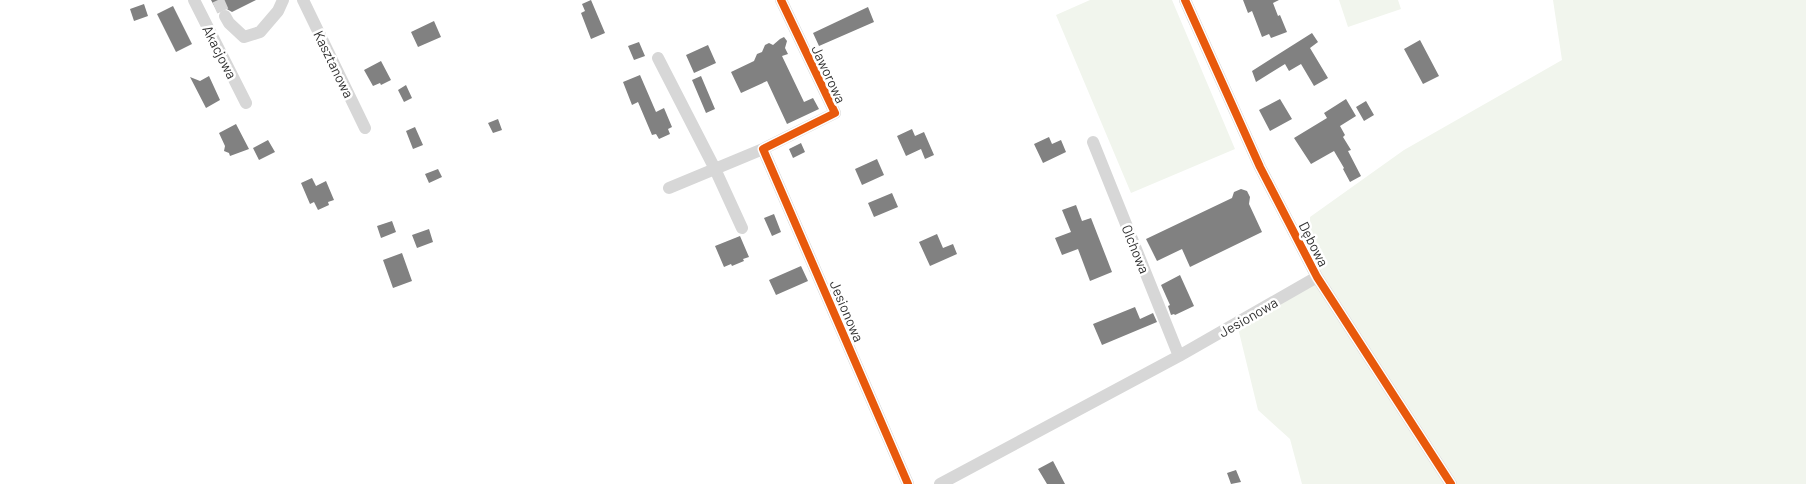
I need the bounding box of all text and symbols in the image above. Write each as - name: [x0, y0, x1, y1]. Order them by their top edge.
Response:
- street label: Akacjowa: [199, 22, 241, 82]
- street label: Kasztanowa: [310, 28, 358, 100]
- street label: Jaworowa: [808, 42, 850, 106]
- street label: Dębowa: [1296, 219, 1332, 269]
- street label: Olchowa: [1119, 222, 1153, 276]
- street label: Jesionowa: [826, 278, 868, 344]
- street label: Jesionowa: [1215, 293, 1281, 341]

